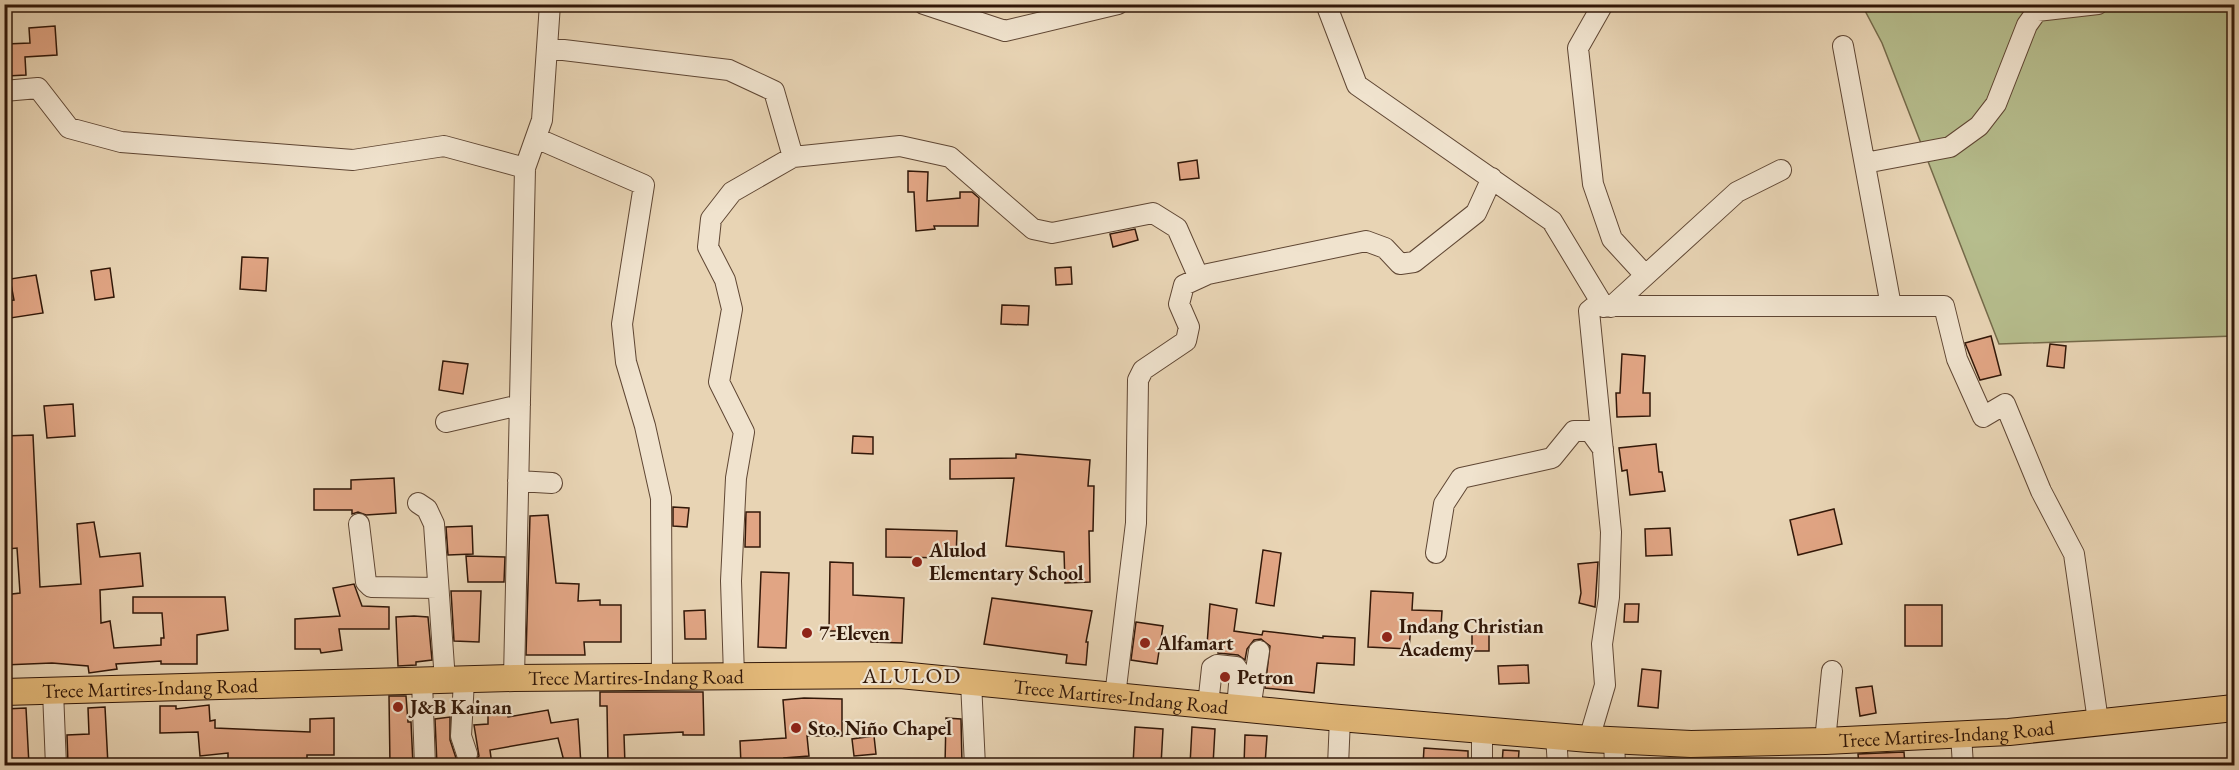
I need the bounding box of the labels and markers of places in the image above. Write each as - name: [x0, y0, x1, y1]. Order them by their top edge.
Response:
- place label: Alulod Elementary School: [928, 537, 1084, 586]
- marker: Alulod Elementary School: [910, 555, 924, 569]
- place label: Indang Christian Academy: [1398, 613, 1544, 662]
- place label: 7-Eleven: [819, 620, 890, 646]
- marker: 7-Eleven: [800, 626, 814, 640]
- place label: Alfamart: [1156, 630, 1234, 656]
- marker: Indang Christian Academy: [1380, 630, 1394, 644]
- marker: Alfamart: [1138, 636, 1152, 650]
- place label: Petron: [1237, 664, 1294, 690]
- marker: Petron: [1218, 670, 1232, 684]
- place label: J&B Kainan: [408, 694, 512, 720]
- marker: J&B Kainan: [391, 700, 405, 714]
- place label: Sto. Niño Chapel: [808, 715, 952, 741]
- marker: Sto. Niño Chapel: [789, 721, 803, 735]

